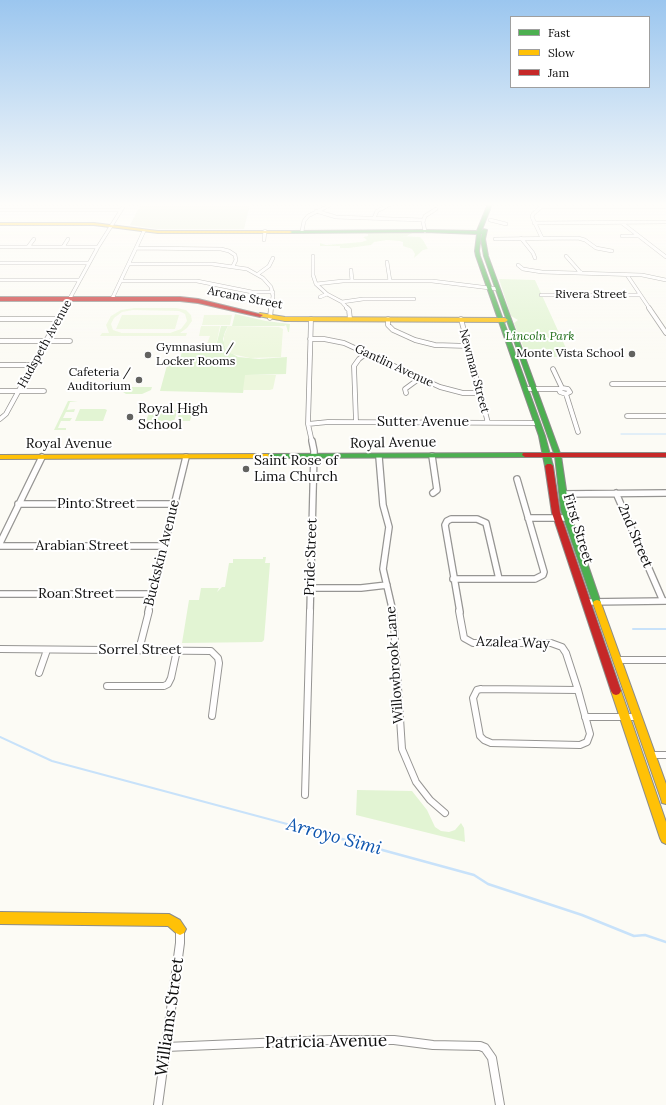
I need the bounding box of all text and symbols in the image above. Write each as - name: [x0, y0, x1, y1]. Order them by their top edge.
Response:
- legend: [510, 16, 650, 88]
- text: Fast: [548, 25, 571, 40]
- text: Slow: [548, 45, 575, 60]
- text: Jam: [548, 65, 569, 80]
- street label: Arcane Street: [206, 284, 284, 312]
- street label: Rivera Street: [555, 288, 627, 302]
- street label: Hudspeth Avenue: [15, 298, 75, 390]
- street label: Newman Street: [456, 327, 492, 415]
- park label: Lincoln Park: [505, 330, 575, 344]
- place label: Gymnasium / Locker Rooms: [156, 341, 235, 369]
- street label: Gantlin Avenue: [352, 342, 436, 390]
- place label: Monte Vista School: [516, 347, 624, 361]
- marker: Monte Vista School: [627, 349, 637, 359]
- marker: Gymnasium / Locker Rooms: [143, 350, 153, 360]
- place label: Cafeteria / Auditorium: [67, 366, 131, 394]
- marker: Cafeteria / Auditorium: [134, 375, 144, 385]
- place label: Royal High School: [138, 401, 208, 434]
- marker: Royal High School: [125, 412, 135, 422]
- street label: Sutter Avenue: [377, 414, 469, 430]
- street label: Royal Avenue: [350, 434, 436, 452]
- street label: Royal Avenue: [26, 436, 112, 452]
- place label: Saint Rose of Lima Church: [254, 453, 338, 486]
- marker: Saint Rose of Lima Church: [241, 464, 251, 474]
- street label: First Street: [559, 492, 597, 566]
- street label: Pinto Street: [57, 496, 135, 512]
- street label: Buckskin Avenue: [141, 498, 183, 608]
- street label: 2nd Street: [614, 502, 656, 570]
- street label: Pride Street: [301, 518, 321, 596]
- street label: Arabian Street: [35, 538, 129, 554]
- street label: Roan Street: [38, 586, 114, 602]
- street label: Willowbrook Lane: [383, 606, 407, 724]
- street label: Azalea Way: [476, 633, 550, 653]
- street label: Sorrel Street: [99, 642, 181, 658]
- water label: Arroyo Simi: [284, 814, 384, 860]
- street label: Williams Street: [152, 956, 188, 1078]
- street label: Patricia Avenue: [265, 1031, 387, 1053]

